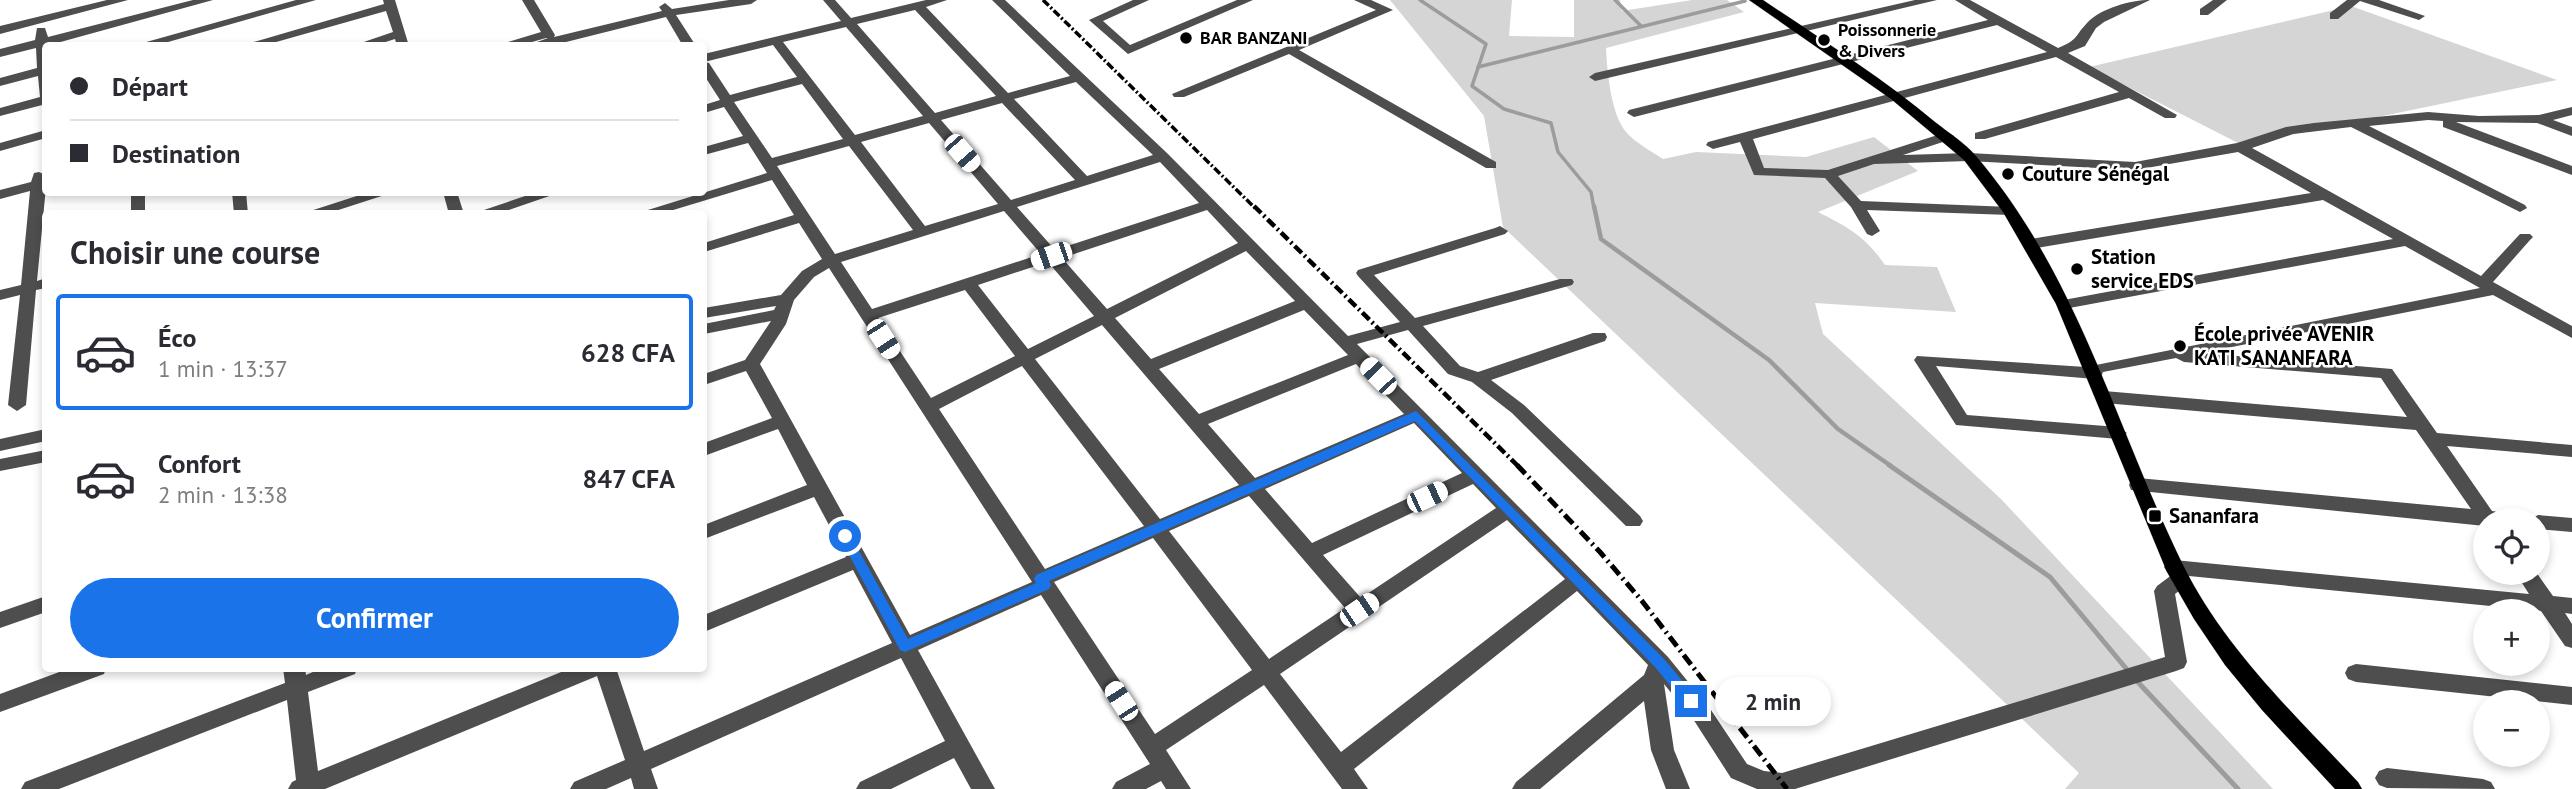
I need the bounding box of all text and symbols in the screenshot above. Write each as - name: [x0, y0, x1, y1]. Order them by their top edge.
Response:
- place label: Poissonnerie & Divers: [1838, 18, 1936, 62]
- place label: BAR BANZANI: [1200, 26, 1307, 49]
- marker: BAR BANZANI: [1178, 30, 1194, 46]
- marker: Poissonnerie & Divers: [1816, 32, 1832, 48]
- text: Départ: [112, 70, 188, 103]
- car: [941, 130, 984, 176]
- text: Destination: [112, 137, 240, 170]
- place label: Couture Sénégal: [2022, 160, 2170, 187]
- marker: Couture Sénégal: [2000, 166, 2016, 182]
- text: Choisir une course: [70, 231, 320, 273]
- car: [1028, 239, 1075, 273]
- place label: Station service EDS: [2091, 243, 2194, 294]
- marker: Station service EDS: [2069, 261, 2085, 277]
- car: [863, 316, 904, 362]
- place label: École privée AVENIR KATI SANANFARA: [2194, 320, 2375, 371]
- icon: car: [74, 321, 137, 384]
- text: Éco: [158, 321, 196, 354]
- text: 628 CFA: [581, 336, 675, 369]
- marker: École privée AVENIR KATI SANANFARA: [2172, 338, 2188, 354]
- text: 1 min · 13:37: [158, 354, 288, 383]
- car: [1356, 354, 1401, 398]
- icon: car: [74, 447, 137, 510]
- text: Confort: [158, 447, 241, 480]
- text: 847 CFA: [582, 462, 675, 495]
- car: [1404, 479, 1451, 515]
- text: 2 min · 13:38: [158, 480, 288, 509]
- place label: Sananfara: [2169, 502, 2259, 529]
- marker: Sananfara: [2147, 508, 2163, 524]
- map controls: [2473, 508, 2550, 767]
- button: locate: [2473, 508, 2550, 585]
- route start: [829, 520, 861, 552]
- button: Confirmer: [70, 578, 679, 658]
- car: [1336, 590, 1383, 630]
- button: +: [2473, 599, 2550, 676]
- callout: 2 min: [1716, 676, 1831, 726]
- car: [1101, 678, 1142, 724]
- route end: [1675, 685, 1707, 717]
- text: 2 min: [1745, 687, 1801, 716]
- button: −: [2473, 690, 2550, 767]

